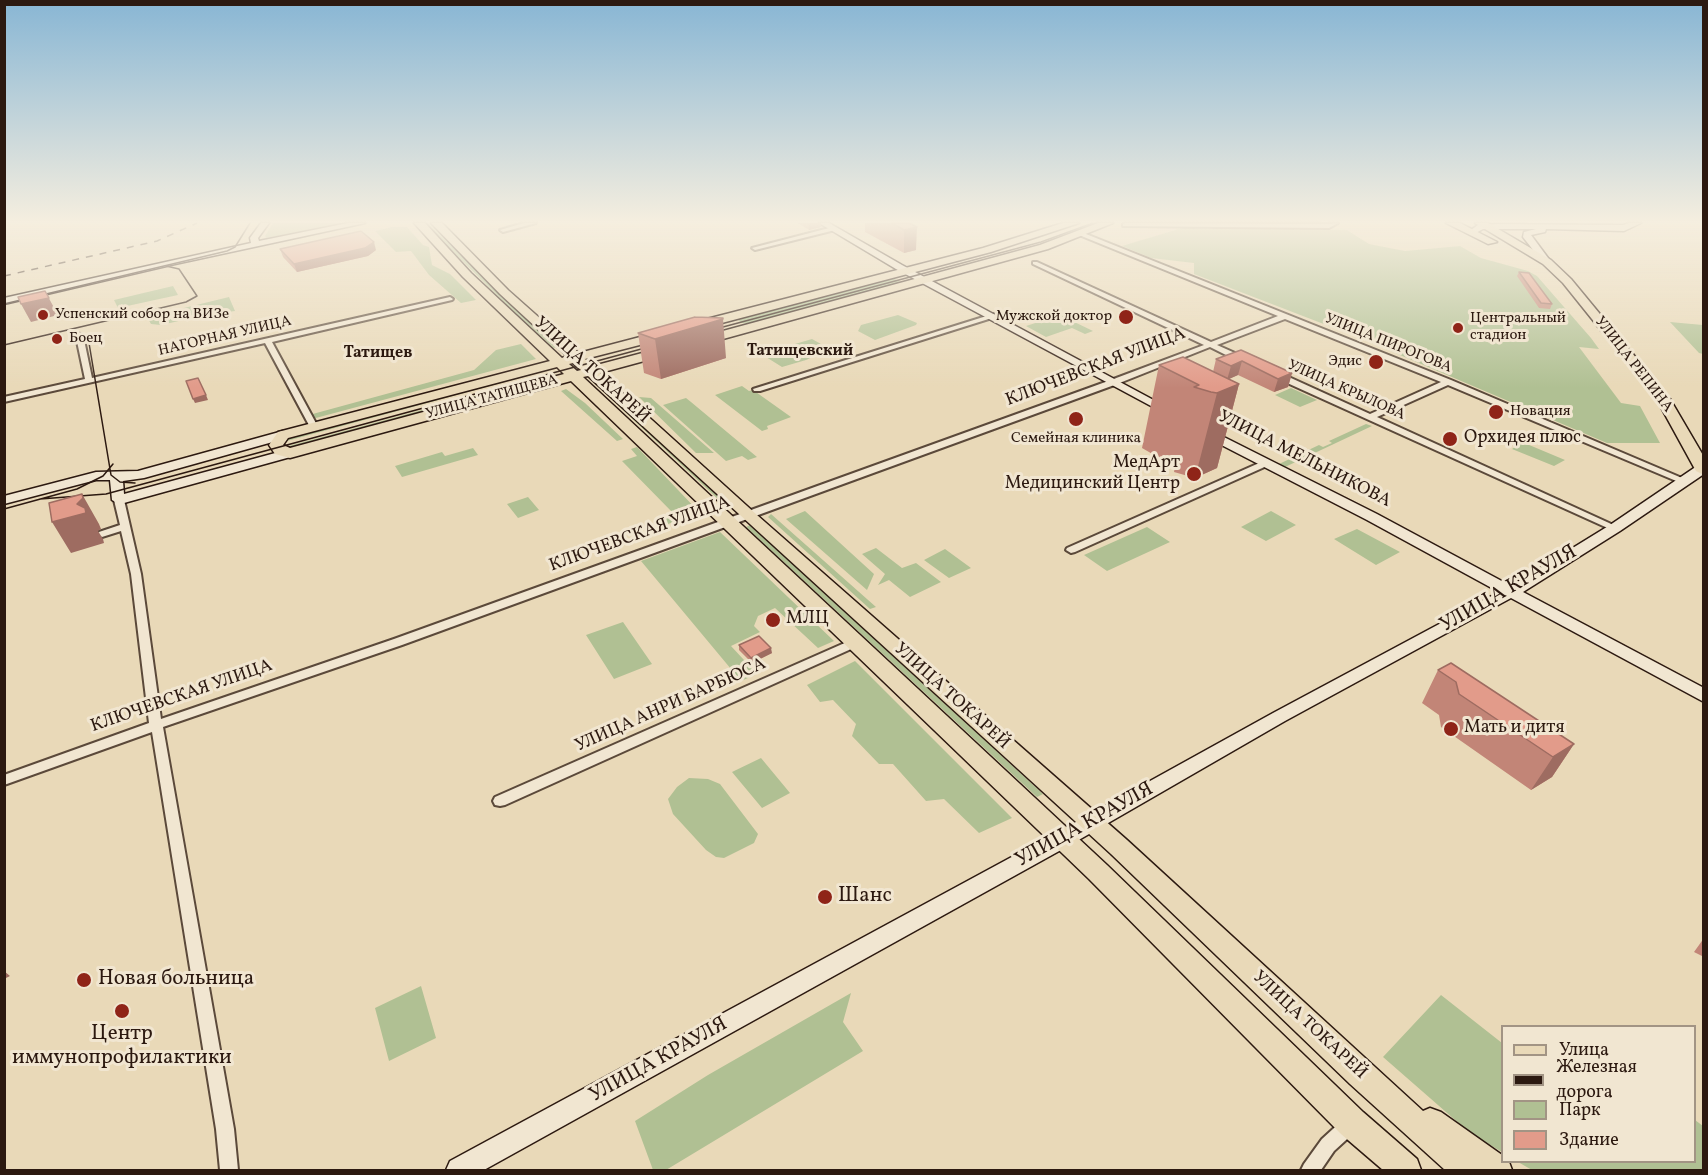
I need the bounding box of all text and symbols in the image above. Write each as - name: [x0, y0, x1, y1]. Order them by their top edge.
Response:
- place label: Успенский собор на ВИЗе: [55, 306, 229, 324]
- marker: Успенский собор на ВИЗе: [36, 308, 50, 322]
- place label: Мужской доктор: [996, 308, 1112, 326]
- marker: Мужской доктор: [1117, 308, 1135, 326]
- street label: УЛИЦА ПИРОГОВА: [1322, 310, 1454, 378]
- place label: Центральный стадион: [1470, 310, 1566, 345]
- street label: НАГОРНАЯ УЛИЦА: [157, 313, 293, 361]
- street label: УЛИЦА ТОКАРЕЙ: [528, 313, 654, 429]
- street label: УЛИЦА РЕПИНА: [1590, 313, 1676, 417]
- marker: Центральный стадион: [1451, 321, 1465, 335]
- street label: КЛЮЧЕВСКАЯ УЛИЦА: [1003, 324, 1189, 412]
- place label: Боец: [69, 330, 103, 348]
- marker: Боец: [50, 332, 64, 346]
- district label: Татищевский: [747, 342, 853, 362]
- district label: Татищев: [344, 344, 412, 364]
- place label: Эдис: [1328, 353, 1362, 371]
- marker: Эдис: [1367, 353, 1385, 371]
- street label: УЛИЦА КРЫЛОВА: [1284, 357, 1408, 425]
- street label: УЛИЦА ТАТИЩЕВА: [424, 372, 560, 424]
- marker: Новация: [1487, 403, 1505, 421]
- place label: Новация: [1510, 403, 1571, 421]
- street label: УЛИЦА МЕЛЬНИКОВА: [1214, 407, 1394, 513]
- marker: Семейная клиника: [1067, 410, 1085, 428]
- place label: Орхидея плюс: [1464, 428, 1581, 450]
- place label: Семейная клиника: [1011, 430, 1141, 448]
- marker: Орхидея плюс: [1441, 430, 1459, 448]
- place label: МедАрт Медицинский Центр: [1005, 453, 1180, 496]
- marker: МедАрт Медицинский Центр: [1185, 465, 1203, 483]
- street label: КЛЮЧЕВСКАЯ УЛИЦА: [547, 492, 733, 578]
- street label: УЛИЦА КРАУЛЯ: [1436, 541, 1582, 639]
- place label: МЛЦ: [786, 609, 829, 631]
- marker: МЛЦ: [764, 611, 782, 629]
- street label: УЛИЦА ТОКАРЕЙ: [888, 639, 1014, 755]
- street label: УЛИЦА АНРИ БАРБЮСА: [572, 654, 770, 758]
- street label: КЛЮЧЕВСКАЯ УЛИЦА: [88, 656, 276, 738]
- place label: Мать и дитя: [1464, 718, 1565, 740]
- marker: Мать и дитя: [1442, 720, 1460, 738]
- street label: УЛИЦА КРАУЛЯ: [1011, 778, 1159, 874]
- place label: Шанс: [838, 884, 892, 910]
- marker: Шанс: [816, 888, 834, 906]
- place label: Новая больница: [98, 967, 254, 993]
- street label: УЛИЦА ТОКАРЕЙ: [1247, 967, 1371, 1085]
- marker: Новая больница: [75, 971, 93, 989]
- marker: Центр иммунопрофилактики: [113, 1002, 131, 1020]
- street label: УЛИЦА КРАУЛЯ: [585, 1013, 733, 1109]
- place label: Центр иммунопрофилактики: [12, 1022, 232, 1072]
- legend: [1501, 1025, 1696, 1163]
- text: Улица: [1559, 1038, 1609, 1063]
- text: Железная дорога: [1556, 1055, 1637, 1105]
- text: Парк: [1559, 1098, 1601, 1123]
- text: Здание: [1559, 1128, 1619, 1153]

